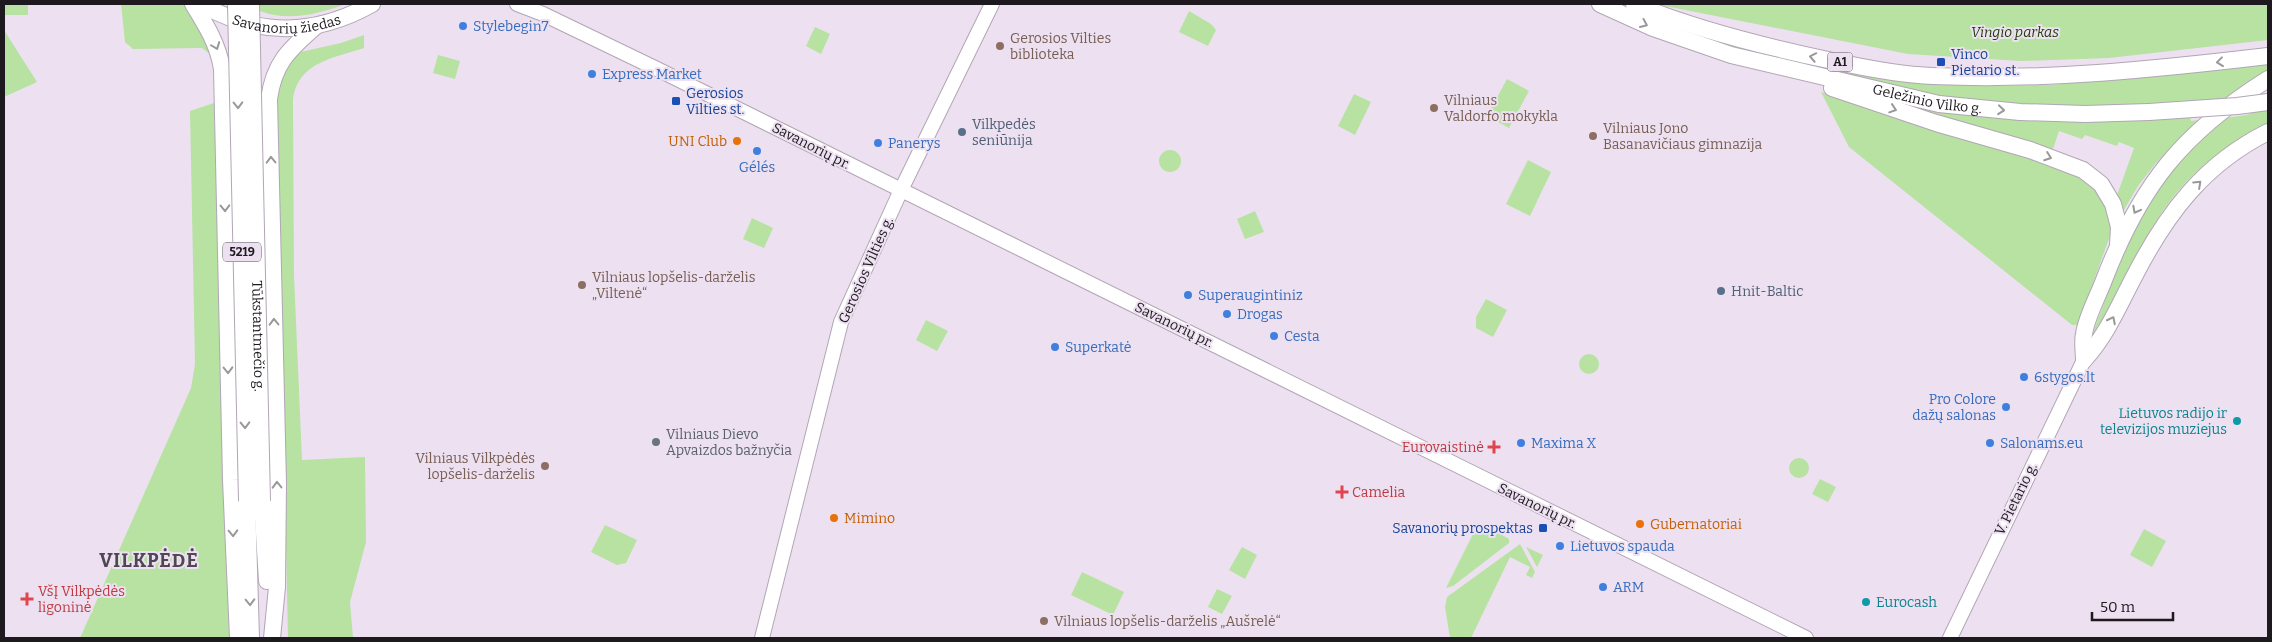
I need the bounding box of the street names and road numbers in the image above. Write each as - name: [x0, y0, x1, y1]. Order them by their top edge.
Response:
- street label: Savanorių žiedas: [230, 11, 343, 37]
- road number: A1: [1828, 52, 1852, 72]
- street label: Geležinio Vilko g.: [1871, 80, 1983, 117]
- street label: Savanorių pr.: [769, 119, 853, 173]
- street label: Gerosios Vilties g.: [835, 214, 897, 326]
- road number: 5219: [223, 242, 261, 262]
- street label: Tūkstantmečio g.: [249, 280, 268, 392]
- street label: Savanorių pr.: [1132, 299, 1216, 351]
- street label: V. Pietario g.: [1991, 460, 2041, 538]
- street label: Savanorių pr.: [1495, 480, 1579, 532]

